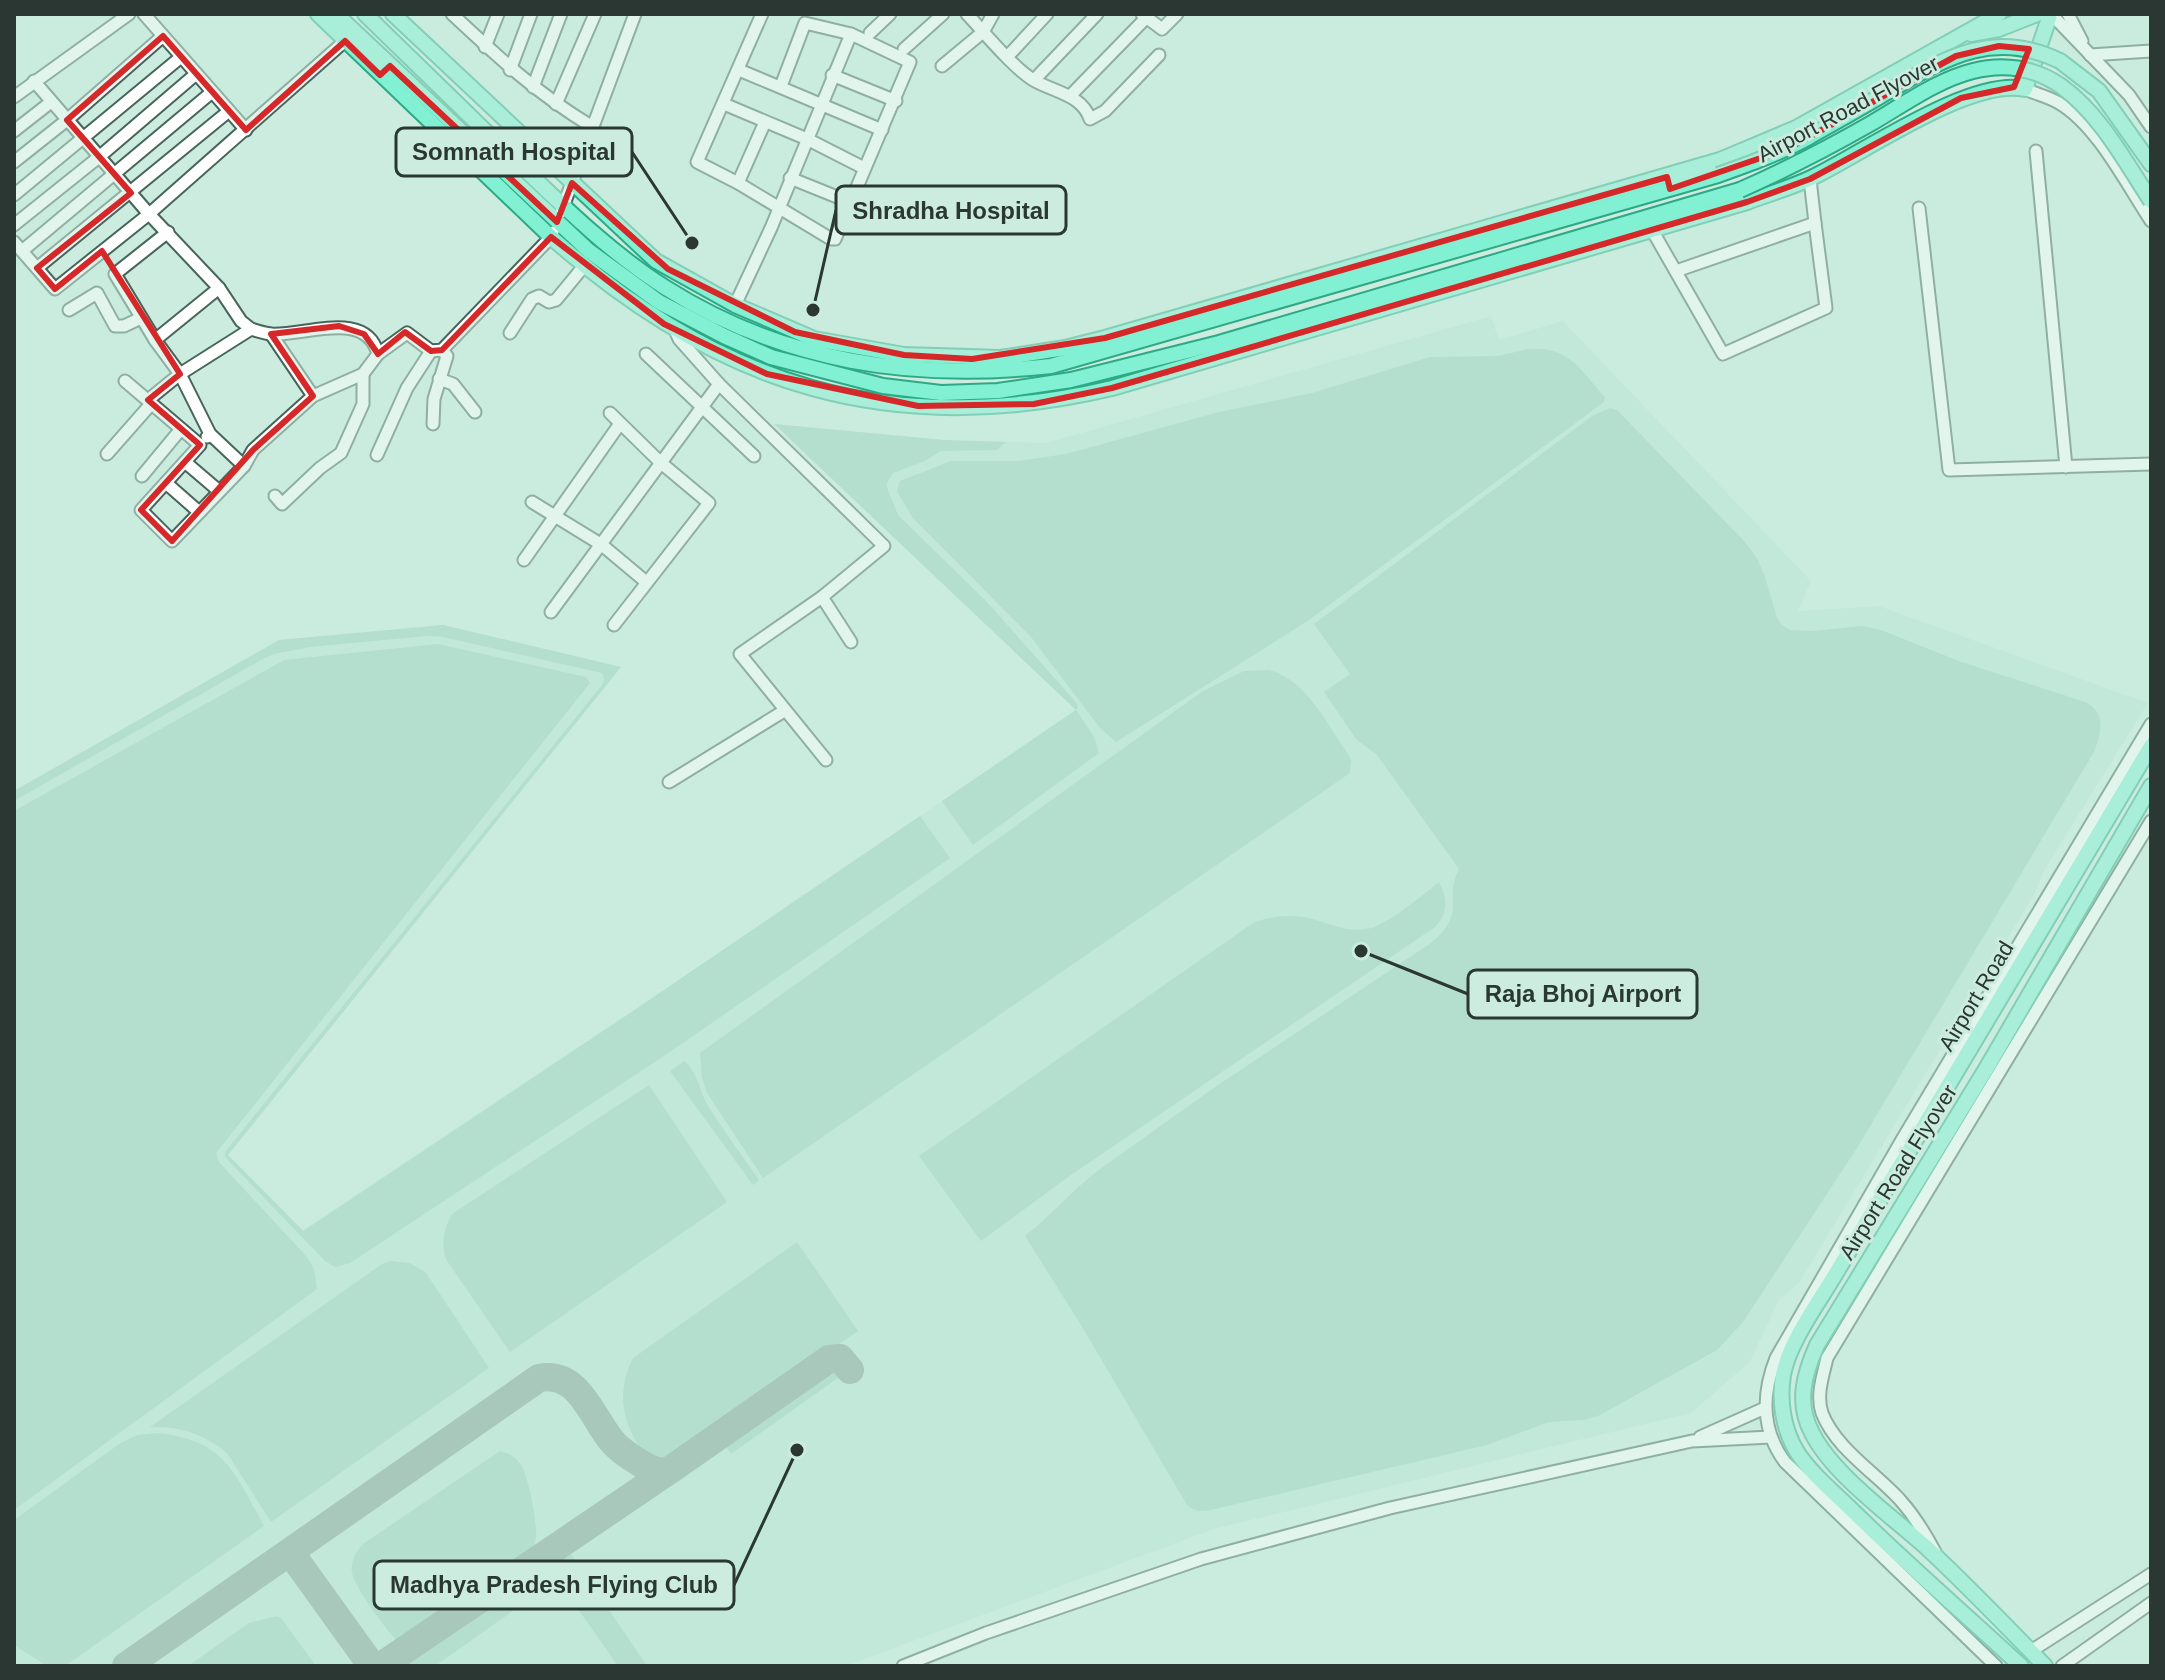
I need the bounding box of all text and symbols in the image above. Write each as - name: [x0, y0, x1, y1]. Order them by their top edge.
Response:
- street label: Airport Road Flyover: [1753, 51, 1943, 167]
- callout: Somnath Hospital: [396, 128, 632, 176]
- text: Somnath Hospital: [412, 138, 616, 165]
- callout: Shradha Hospital: [836, 186, 1066, 234]
- text: Shradha Hospital: [852, 197, 1050, 224]
- street label: Airport Road: [1933, 937, 2019, 1055]
- callout: Raja Bhoj Airport: [1468, 970, 1697, 1018]
- text: Raja Bhoj Airport: [1485, 980, 1681, 1007]
- street label: Airport Road Flyover: [1834, 1080, 1962, 1264]
- callout: Madhya Pradesh Flying Club: [374, 1561, 734, 1609]
- text: Madhya Pradesh Flying Club: [390, 1571, 718, 1598]

